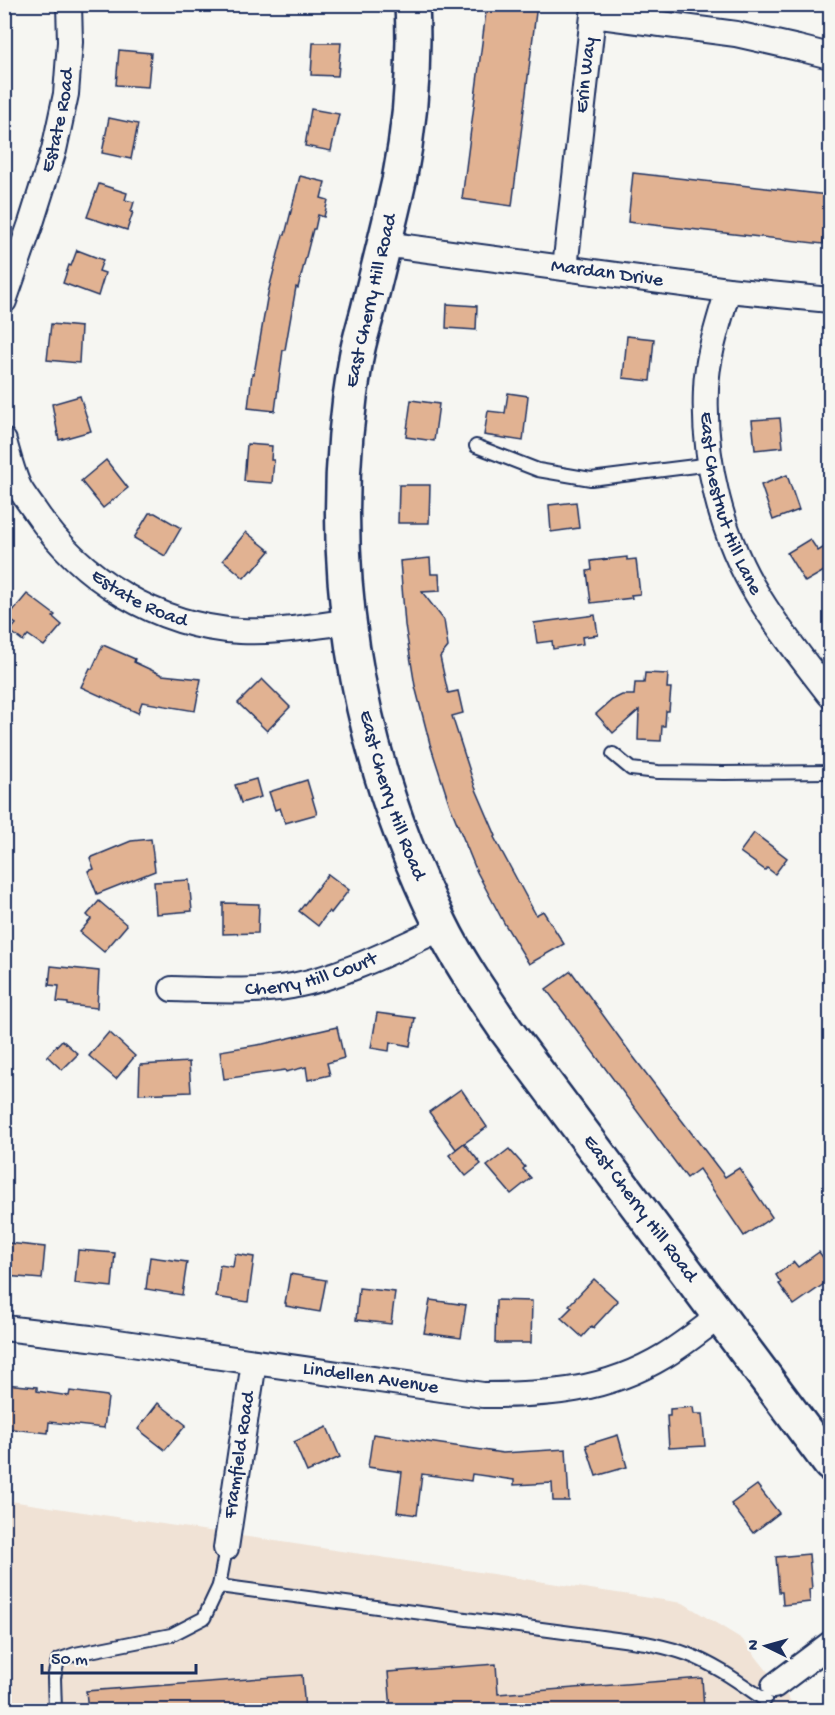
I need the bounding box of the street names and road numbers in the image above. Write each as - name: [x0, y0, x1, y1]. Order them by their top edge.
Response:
- street label: Erin Way: [571, 36, 602, 114]
- street label: Estate Road: [36, 65, 80, 176]
- street label: East Cherry Hill Road: [341, 210, 404, 390]
- street label: Mardan Drive: [550, 255, 665, 293]
- street label: East Chestnut Hill Lane: [694, 411, 767, 600]
- street label: Estate Road: [86, 565, 192, 634]
- street label: East Cherry Hill Road: [353, 708, 431, 886]
- street label: Cherry Hill Court: [245, 947, 382, 1002]
- street label: East Cherry Hill Road: [577, 1131, 703, 1289]
- street label: Lindellen Avenue: [301, 1357, 441, 1400]
- street label: Framfield Road: [219, 1388, 261, 1521]

